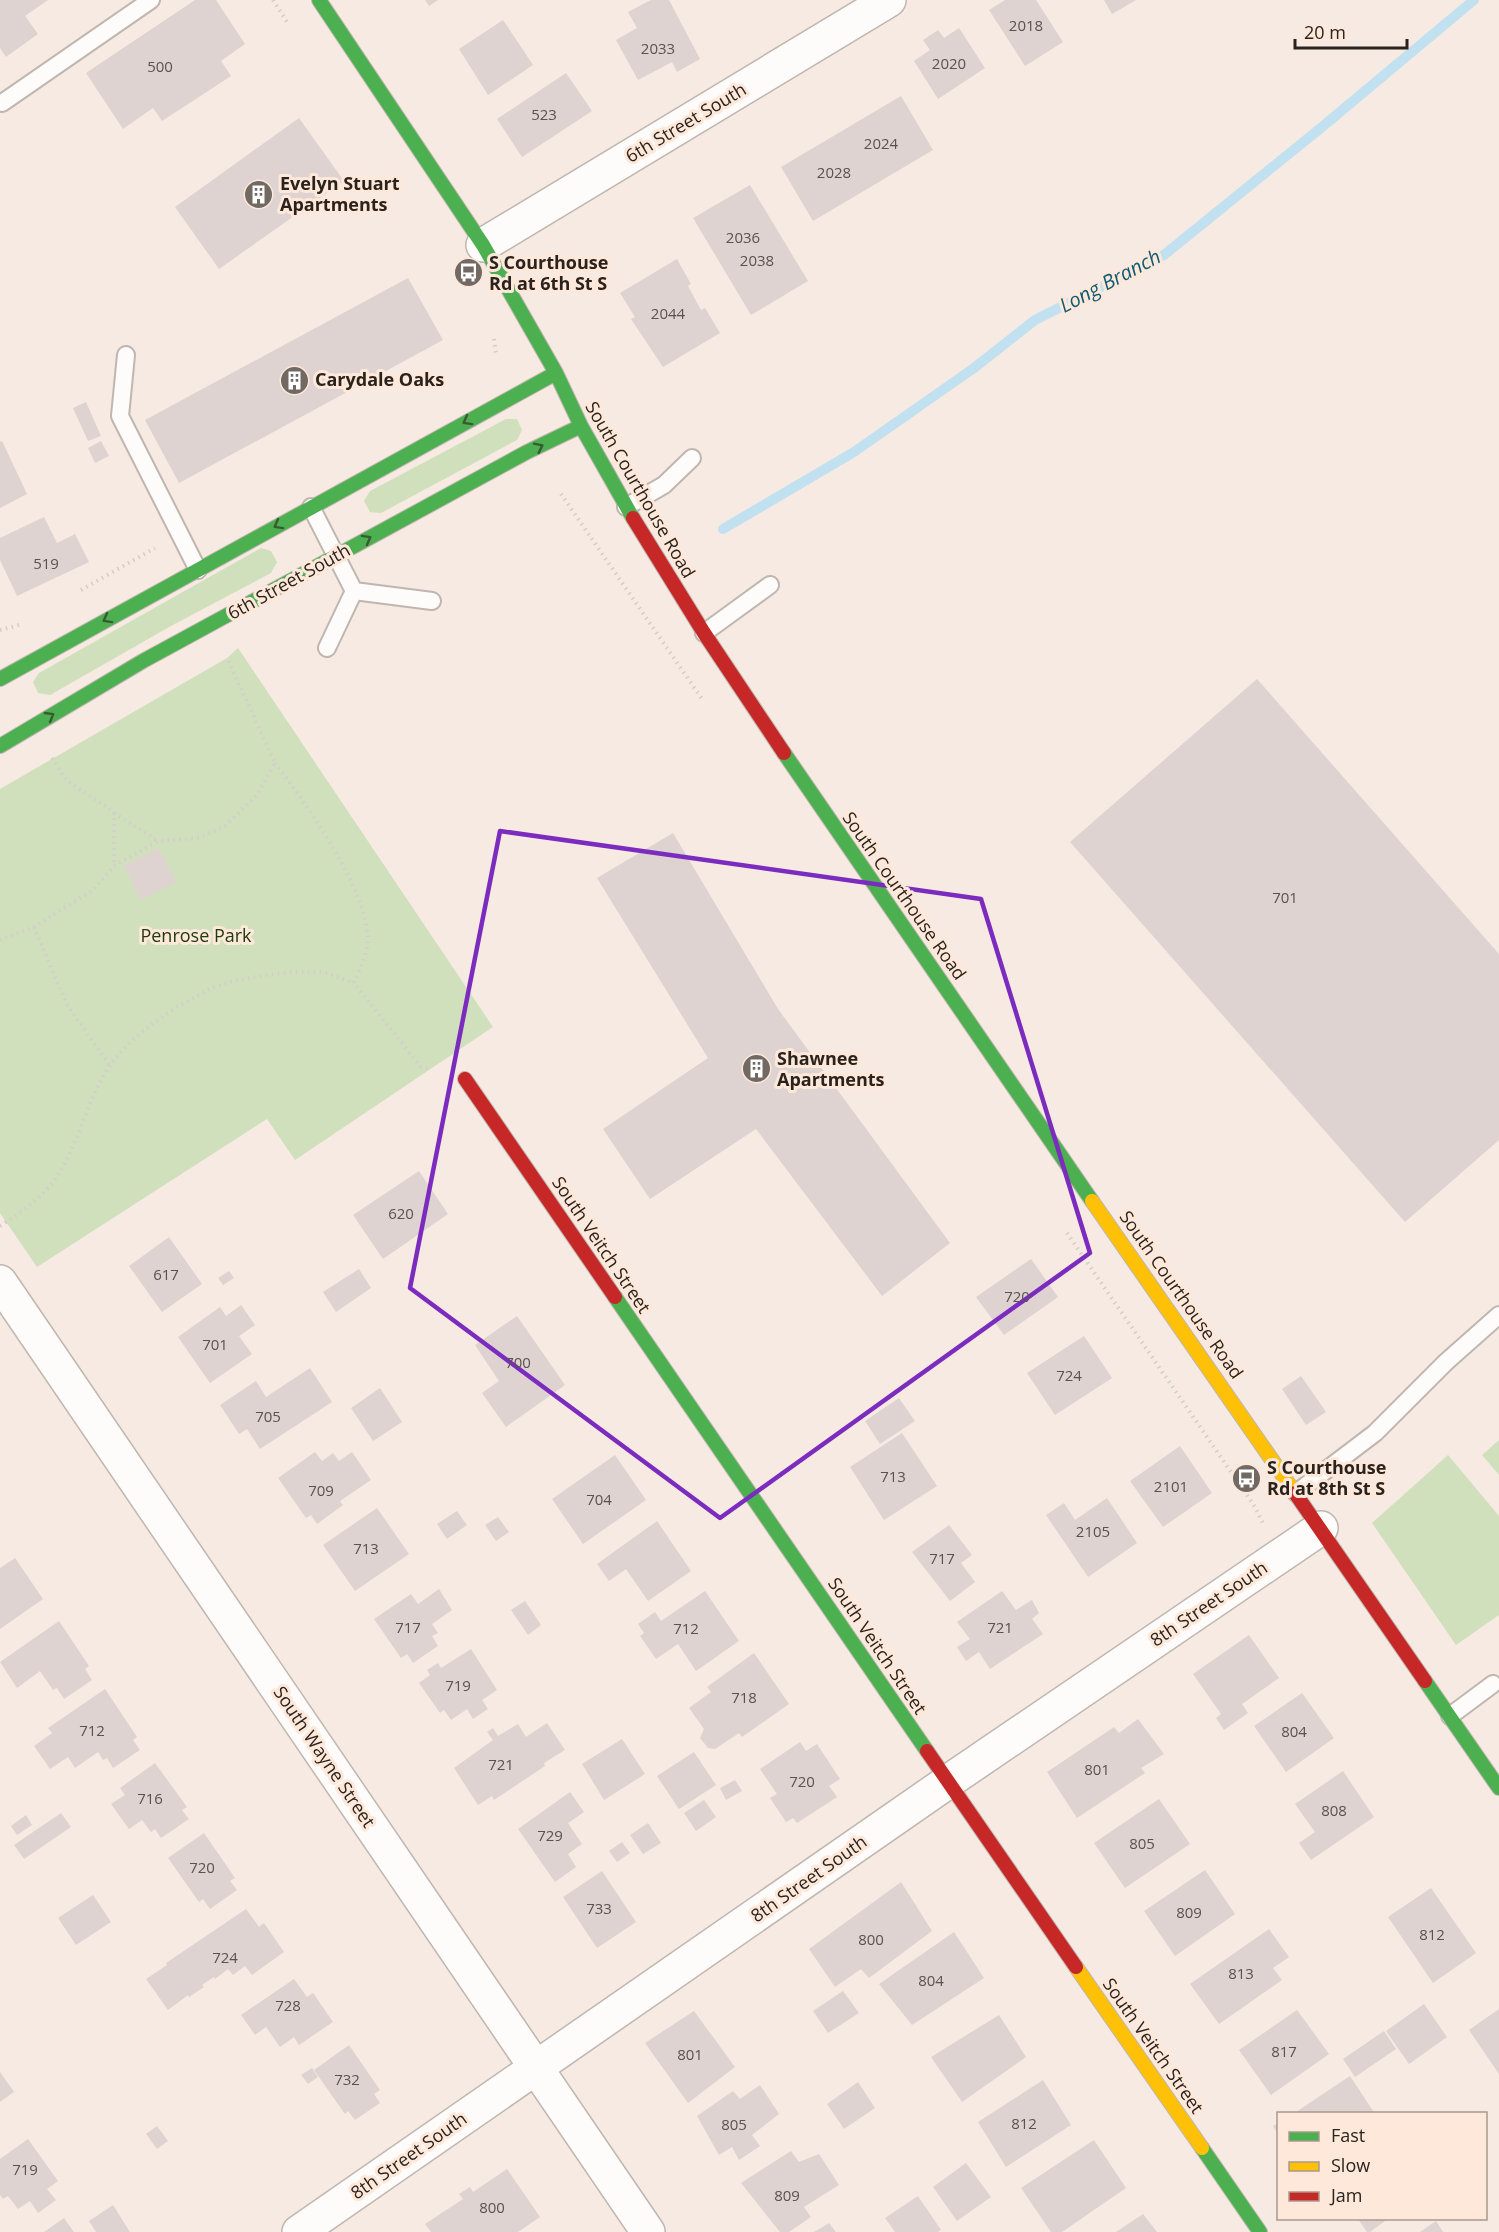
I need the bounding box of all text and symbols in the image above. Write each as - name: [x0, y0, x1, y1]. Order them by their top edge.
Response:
- scale bar: [1295, 12, 1408, 50]
- house number: 2018: [1009, 15, 1043, 35]
- text: 20 m: [1304, 20, 1346, 44]
- house number: 2033: [641, 38, 675, 58]
- house number: 2020: [932, 53, 966, 73]
- house number: 500: [147, 56, 173, 76]
- street label: 6th Street South: [621, 77, 750, 168]
- house number: 523: [531, 104, 557, 124]
- house number: 2024: [864, 133, 899, 153]
- house number: 2028: [817, 162, 851, 182]
- place label: Evelyn Stuart Apartments: [280, 171, 400, 216]
- building icon: Evelyn Stuart Apartments: [243, 178, 275, 210]
- house number: 2036: [726, 227, 760, 247]
- water label: Long Branch: [1054, 243, 1165, 319]
- place label: S Courthouse Rd at 6th St S: [489, 250, 608, 295]
- house number: 2038: [740, 250, 774, 270]
- bus stop icon: S Courthouse Rd at 6th St S: [452, 257, 484, 289]
- house number: 2044: [651, 303, 686, 323]
- building icon: Carydale Oaks: [278, 364, 310, 396]
- place label: Carydale Oaks: [315, 367, 444, 391]
- street label: South Courthouse Road: [580, 397, 701, 582]
- one-way arrow: [463, 413, 473, 425]
- one-way arrow: [533, 442, 544, 454]
- one-way arrow: [274, 518, 284, 529]
- one-way arrow: [361, 535, 372, 546]
- street label: 6th Street South: [223, 538, 354, 625]
- house number: 519: [33, 553, 59, 573]
- one-way arrow: [103, 612, 114, 623]
- one-way arrow: [44, 712, 54, 723]
- street label: South Courthouse Road: [838, 807, 972, 984]
- house number: 701: [1272, 887, 1298, 907]
- park label: Penrose Park: [140, 923, 252, 947]
- place label: Shawnee Apartments: [777, 1046, 885, 1091]
- building icon: Shawnee Apartments: [740, 1053, 772, 1085]
- street label: South Veitch Street: [547, 1171, 657, 1318]
- house number: 620: [388, 1203, 414, 1223]
- street label: South Courthouse Road: [1115, 1206, 1249, 1383]
- house number: 617: [153, 1264, 179, 1284]
- house number: 720: [1004, 1286, 1030, 1306]
- house number: 701: [202, 1334, 228, 1354]
- house number: 700: [505, 1352, 531, 1372]
- house number: 724: [1056, 1365, 1082, 1385]
- house number: 705: [255, 1406, 281, 1426]
- place label: S Courthouse Rd at 8th St S: [1267, 1455, 1386, 1500]
- bus stop icon: S Courthouse Rd at 8th St S: [1230, 1462, 1262, 1494]
- house number: 713: [880, 1466, 906, 1486]
- house number: 2101: [1154, 1476, 1188, 1496]
- house number: 709: [308, 1480, 334, 1500]
- house number: 704: [586, 1489, 612, 1509]
- house number: 2105: [1076, 1521, 1110, 1541]
- house number: 713: [353, 1538, 379, 1558]
- house number: 717: [929, 1548, 955, 1568]
- street label: 8th Street South: [1145, 1555, 1272, 1651]
- street label: South Veitch Street: [823, 1572, 933, 1719]
- house number: 717: [395, 1617, 421, 1637]
- house number: 721: [987, 1617, 1013, 1637]
- house number: 712: [673, 1618, 699, 1638]
- house number: 719: [445, 1675, 471, 1695]
- street label: South Wayne Street: [269, 1681, 381, 1832]
- house number: 718: [731, 1687, 757, 1707]
- house number: 712: [79, 1720, 105, 1740]
- house number: 804: [1281, 1721, 1307, 1741]
- house number: 721: [488, 1754, 514, 1774]
- house number: 801: [1084, 1759, 1110, 1779]
- house number: 720: [789, 1771, 815, 1791]
- house number: 716: [137, 1788, 163, 1808]
- house number: 808: [1321, 1800, 1347, 1820]
- house number: 729: [537, 1825, 563, 1845]
- street label: 8th Street South: [746, 1829, 871, 1927]
- house number: 805: [1129, 1833, 1155, 1853]
- house number: 720: [189, 1857, 215, 1877]
- house number: 733: [586, 1898, 612, 1918]
- house number: 809: [1176, 1902, 1202, 1922]
- house number: 812: [1419, 1924, 1445, 1944]
- house number: 800: [858, 1929, 884, 1949]
- house number: 724: [212, 1947, 238, 1967]
- house number: 813: [1228, 1963, 1254, 1983]
- house number: 804: [918, 1970, 944, 1990]
- street label: South Veitch Street: [1098, 1973, 1210, 2118]
- house number: 728: [275, 1995, 301, 2015]
- house number: 817: [1271, 2041, 1297, 2061]
- house number: 801: [677, 2044, 703, 2064]
- house number: 732: [334, 2069, 360, 2089]
- street label: 8th Street South: [346, 2106, 471, 2204]
- legend: [1277, 2112, 1487, 2220]
- house number: 812: [1011, 2113, 1037, 2133]
- house number: 805: [721, 2114, 747, 2134]
- text: Fast: [1331, 2123, 1365, 2147]
- text: Slow: [1331, 2153, 1370, 2177]
- house number: 719: [12, 2159, 38, 2179]
- text: Jam: [1329, 2183, 1363, 2207]
- house number: 809: [774, 2185, 800, 2205]
- house number: 800: [479, 2197, 505, 2217]

